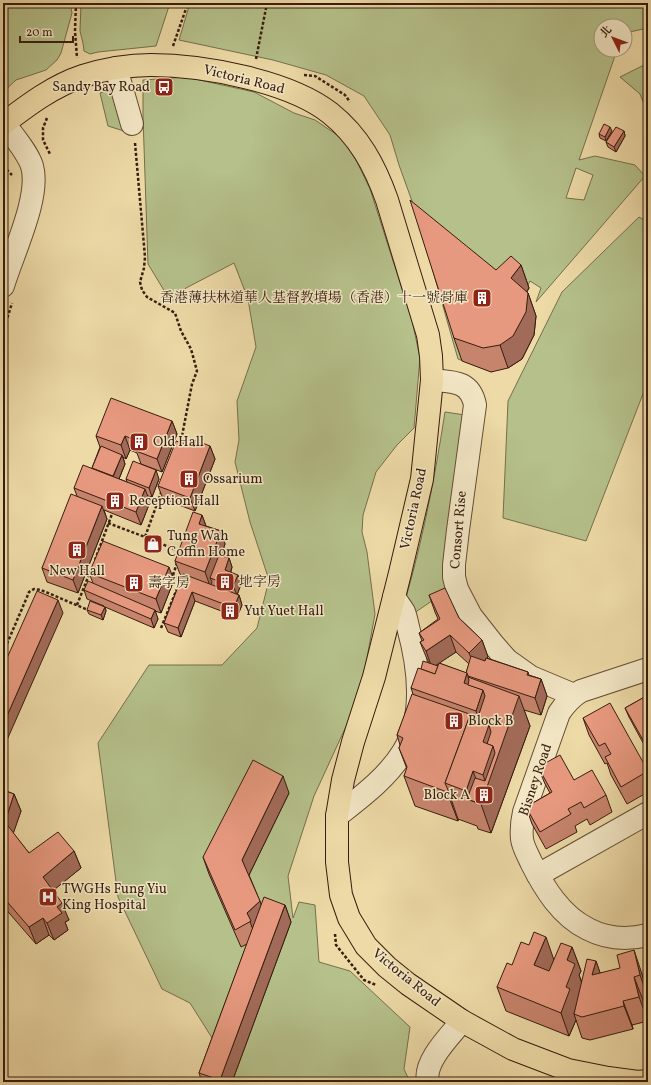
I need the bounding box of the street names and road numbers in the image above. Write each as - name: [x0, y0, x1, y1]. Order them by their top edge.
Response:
- street label: Victoria Road: [201, 61, 287, 99]
- street label: Victoria Road: [396, 466, 432, 552]
- street label: Consort Rise: [446, 490, 472, 570]
- street label: Bisney Road: [515, 741, 557, 819]
- street label: Victoria Road: [368, 944, 444, 1012]

